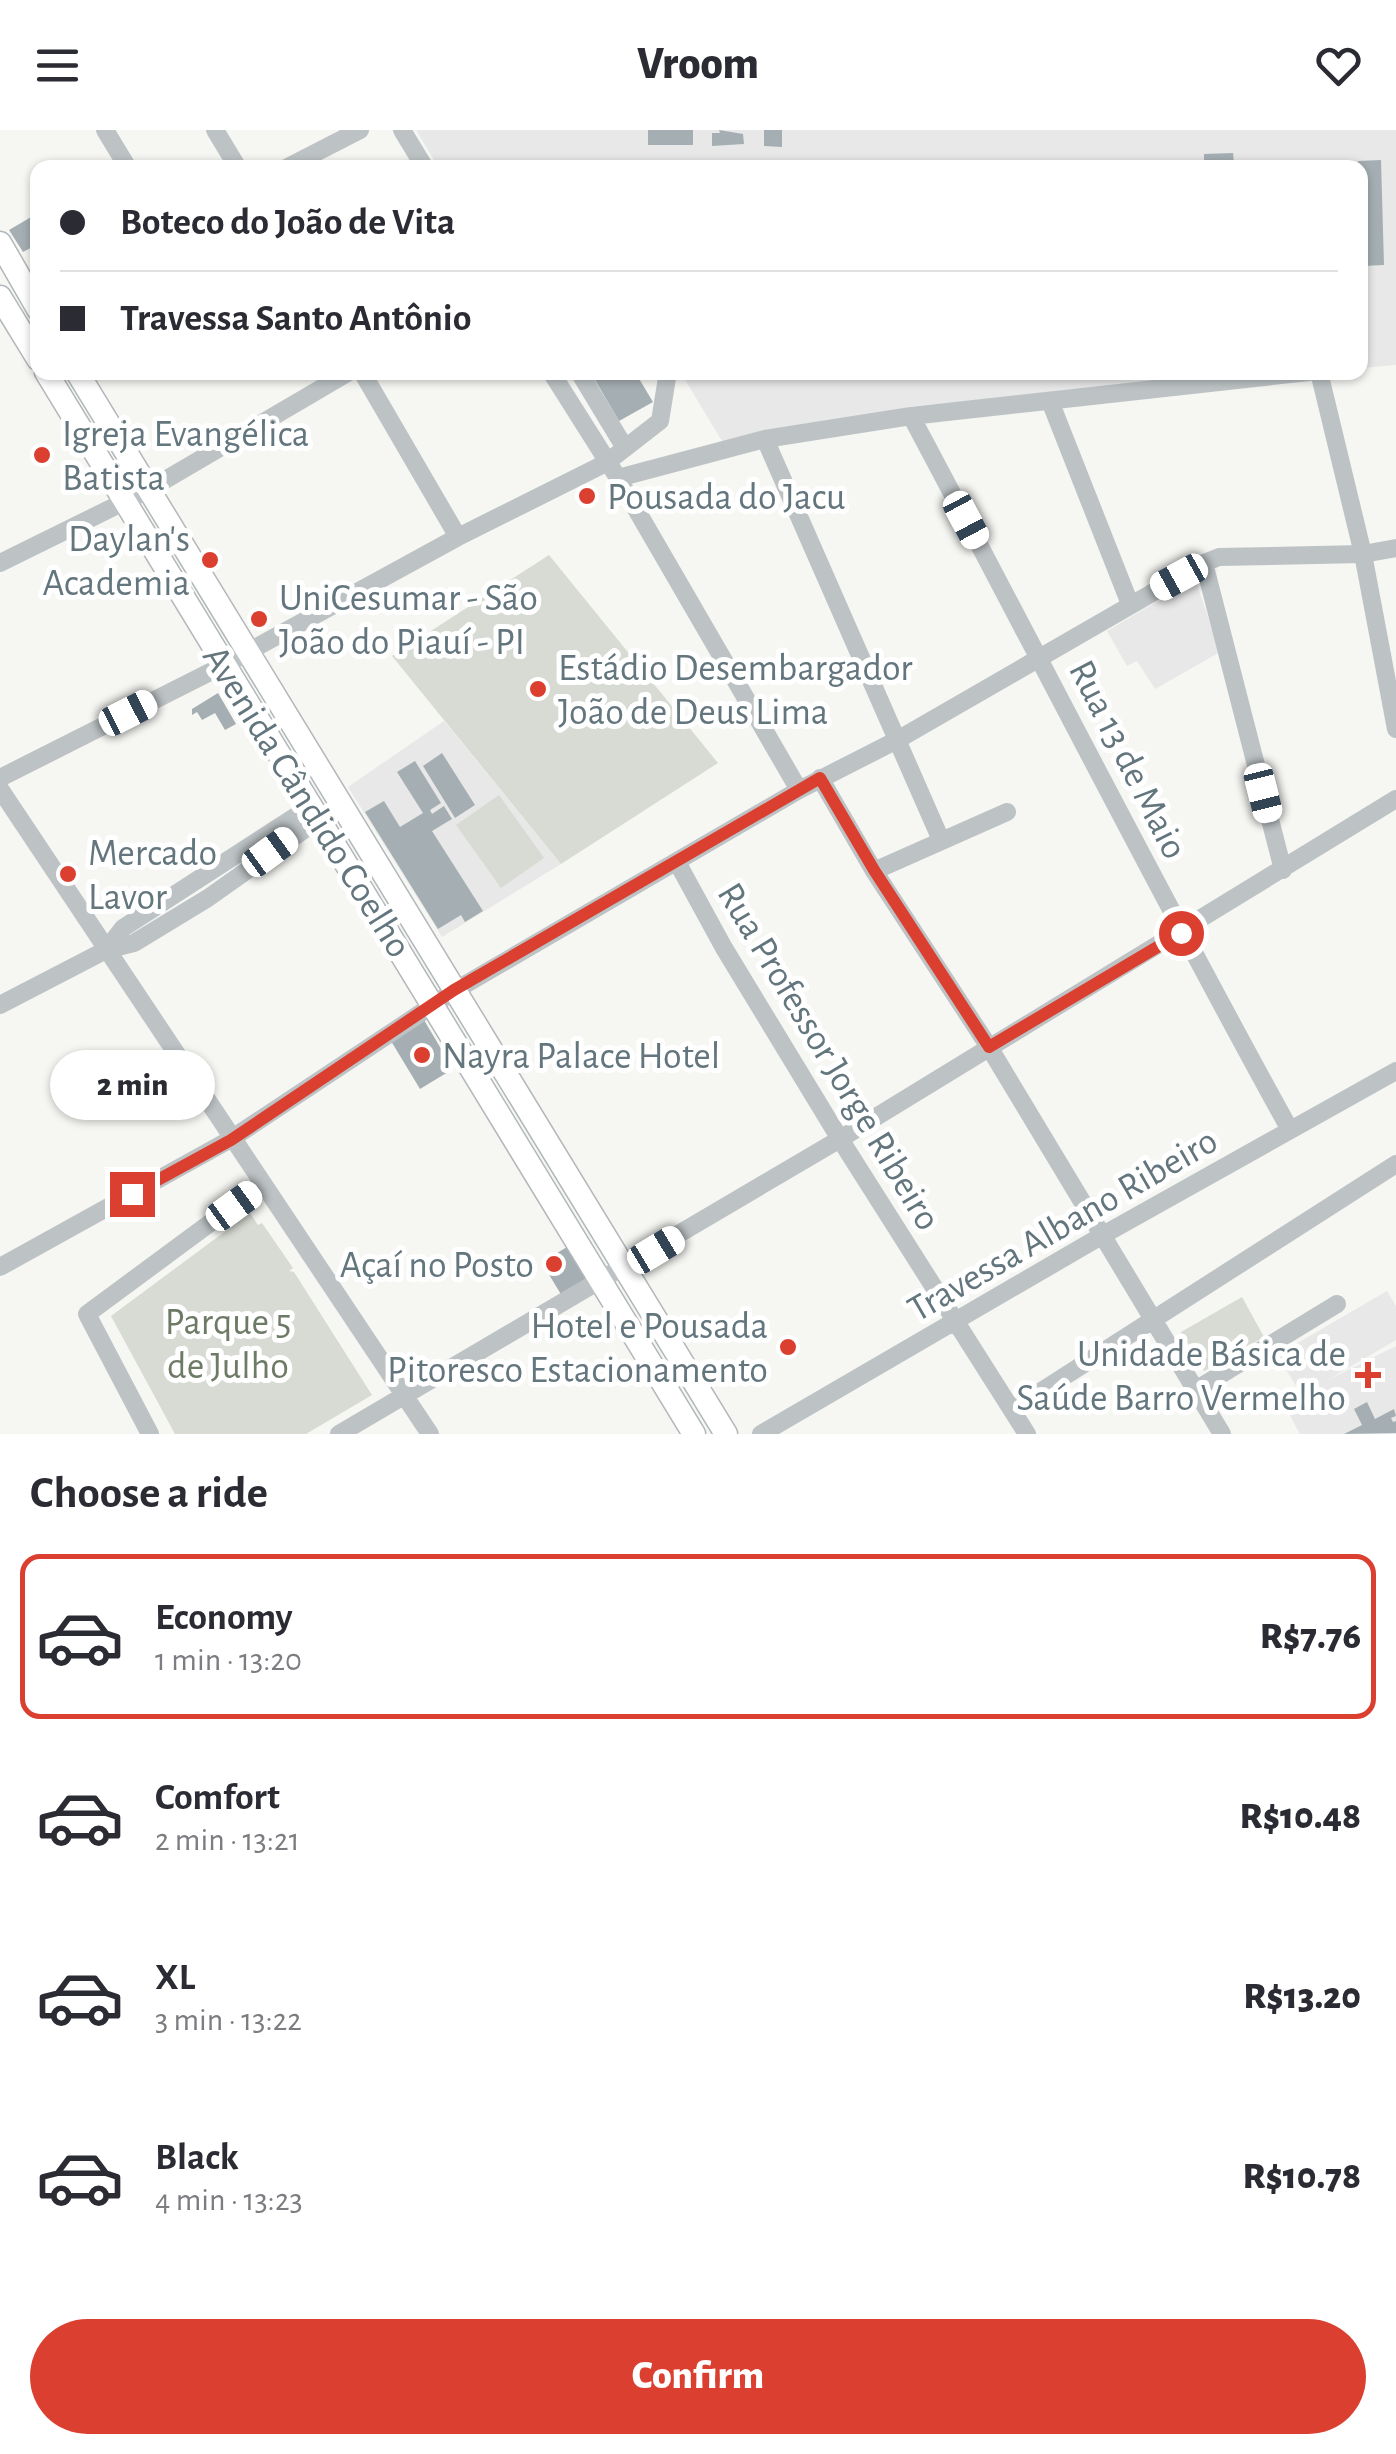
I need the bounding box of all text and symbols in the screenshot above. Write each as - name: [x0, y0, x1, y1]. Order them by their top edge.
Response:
- icon: menu: [30, 38, 85, 93]
- icon: heart: [1311, 38, 1366, 93]
- text: Vroom: [637, 42, 759, 87]
- text: Boteco do João de Vita: [120, 204, 455, 242]
- text: Travessa Santo Antônio: [120, 300, 472, 338]
- place label: Igreja Evangélica Batista: [62, 416, 309, 498]
- marker: Igreja Evangélica Batista: [31, 444, 53, 466]
- place label: Pousada do Jacu: [607, 479, 845, 517]
- marker: Pousada do Jacu: [576, 485, 598, 507]
- car: [939, 486, 993, 554]
- place label: Daylan's Academia: [43, 521, 190, 603]
- marker: Daylan's Academia: [199, 549, 221, 571]
- car: [1145, 549, 1213, 605]
- place label: UniCesumar - São João do Piauí - PI: [279, 580, 538, 662]
- marker: UniCesumar - São João do Piauí - PI: [248, 608, 270, 630]
- street label: Avenida Cândido Coelho: [195, 639, 418, 965]
- place label: Estádio Desembargador João de Deus Lima: [558, 650, 913, 732]
- street label: Rua 13 de Maio: [1061, 655, 1193, 865]
- marker: Estádio Desembargador João de Deus Lima: [527, 678, 549, 700]
- car: [94, 686, 162, 740]
- car: [1241, 760, 1285, 826]
- car: [237, 822, 303, 882]
- place label: Mercado Lavor: [88, 835, 217, 917]
- marker: Mercado Lavor: [57, 863, 79, 885]
- street label: Rua Professor Jorge Ribeiro: [710, 877, 947, 1237]
- route start: [1159, 911, 1204, 956]
- place label: Nayra Palace Hotel: [442, 1038, 720, 1076]
- marker: Nayra Palace Hotel: [411, 1044, 433, 1066]
- callout: 2 min: [49, 1049, 214, 1119]
- text: 2 min: [97, 1069, 168, 1101]
- street label: Travessa Albano Ribeiro: [902, 1122, 1224, 1330]
- route end: [110, 1172, 155, 1217]
- car: [201, 1176, 267, 1236]
- car: [623, 1222, 689, 1278]
- place label: Açaí no Posto: [340, 1247, 534, 1285]
- marker: Açaí no Posto: [543, 1253, 565, 1275]
- park label: Parque 5 de Julho: [165, 1304, 291, 1386]
- place label: Hotel e Pousada Pitoresco Estacionamento: [387, 1308, 768, 1390]
- marker: Hotel e Pousada Pitoresco Estacionamento: [777, 1336, 799, 1358]
- place label: Unidade Básica de Saúde Barro Vermelho: [1016, 1336, 1346, 1418]
- marker: Unidade Básica de Saúde Barro Vermelho: [1355, 1362, 1381, 1388]
- text: Choose a ride: [30, 1471, 268, 1516]
- icon: car: [35, 1592, 125, 1682]
- text: Economy: [155, 1599, 293, 1637]
- text: R$7.76: [1260, 1618, 1361, 1656]
- text: 1 min · 13:20: [155, 1644, 302, 1676]
- icon: car: [35, 1772, 125, 1862]
- text: Comfort: [155, 1779, 280, 1817]
- text: R$10.48: [1240, 1798, 1361, 1836]
- text: 2 min · 13:21: [155, 1824, 300, 1856]
- icon: car: [35, 1952, 125, 2042]
- text: XL: [155, 1959, 195, 1997]
- text: R$13.20: [1243, 1978, 1361, 2016]
- text: 3 min · 13:22: [155, 2004, 302, 2036]
- icon: car: [35, 2132, 125, 2222]
- text: Black: [155, 2139, 239, 2177]
- text: R$10.78: [1242, 2158, 1361, 2196]
- text: 4 min · 13:23: [155, 2184, 303, 2216]
- button: Confirm: [30, 2319, 1366, 2434]

